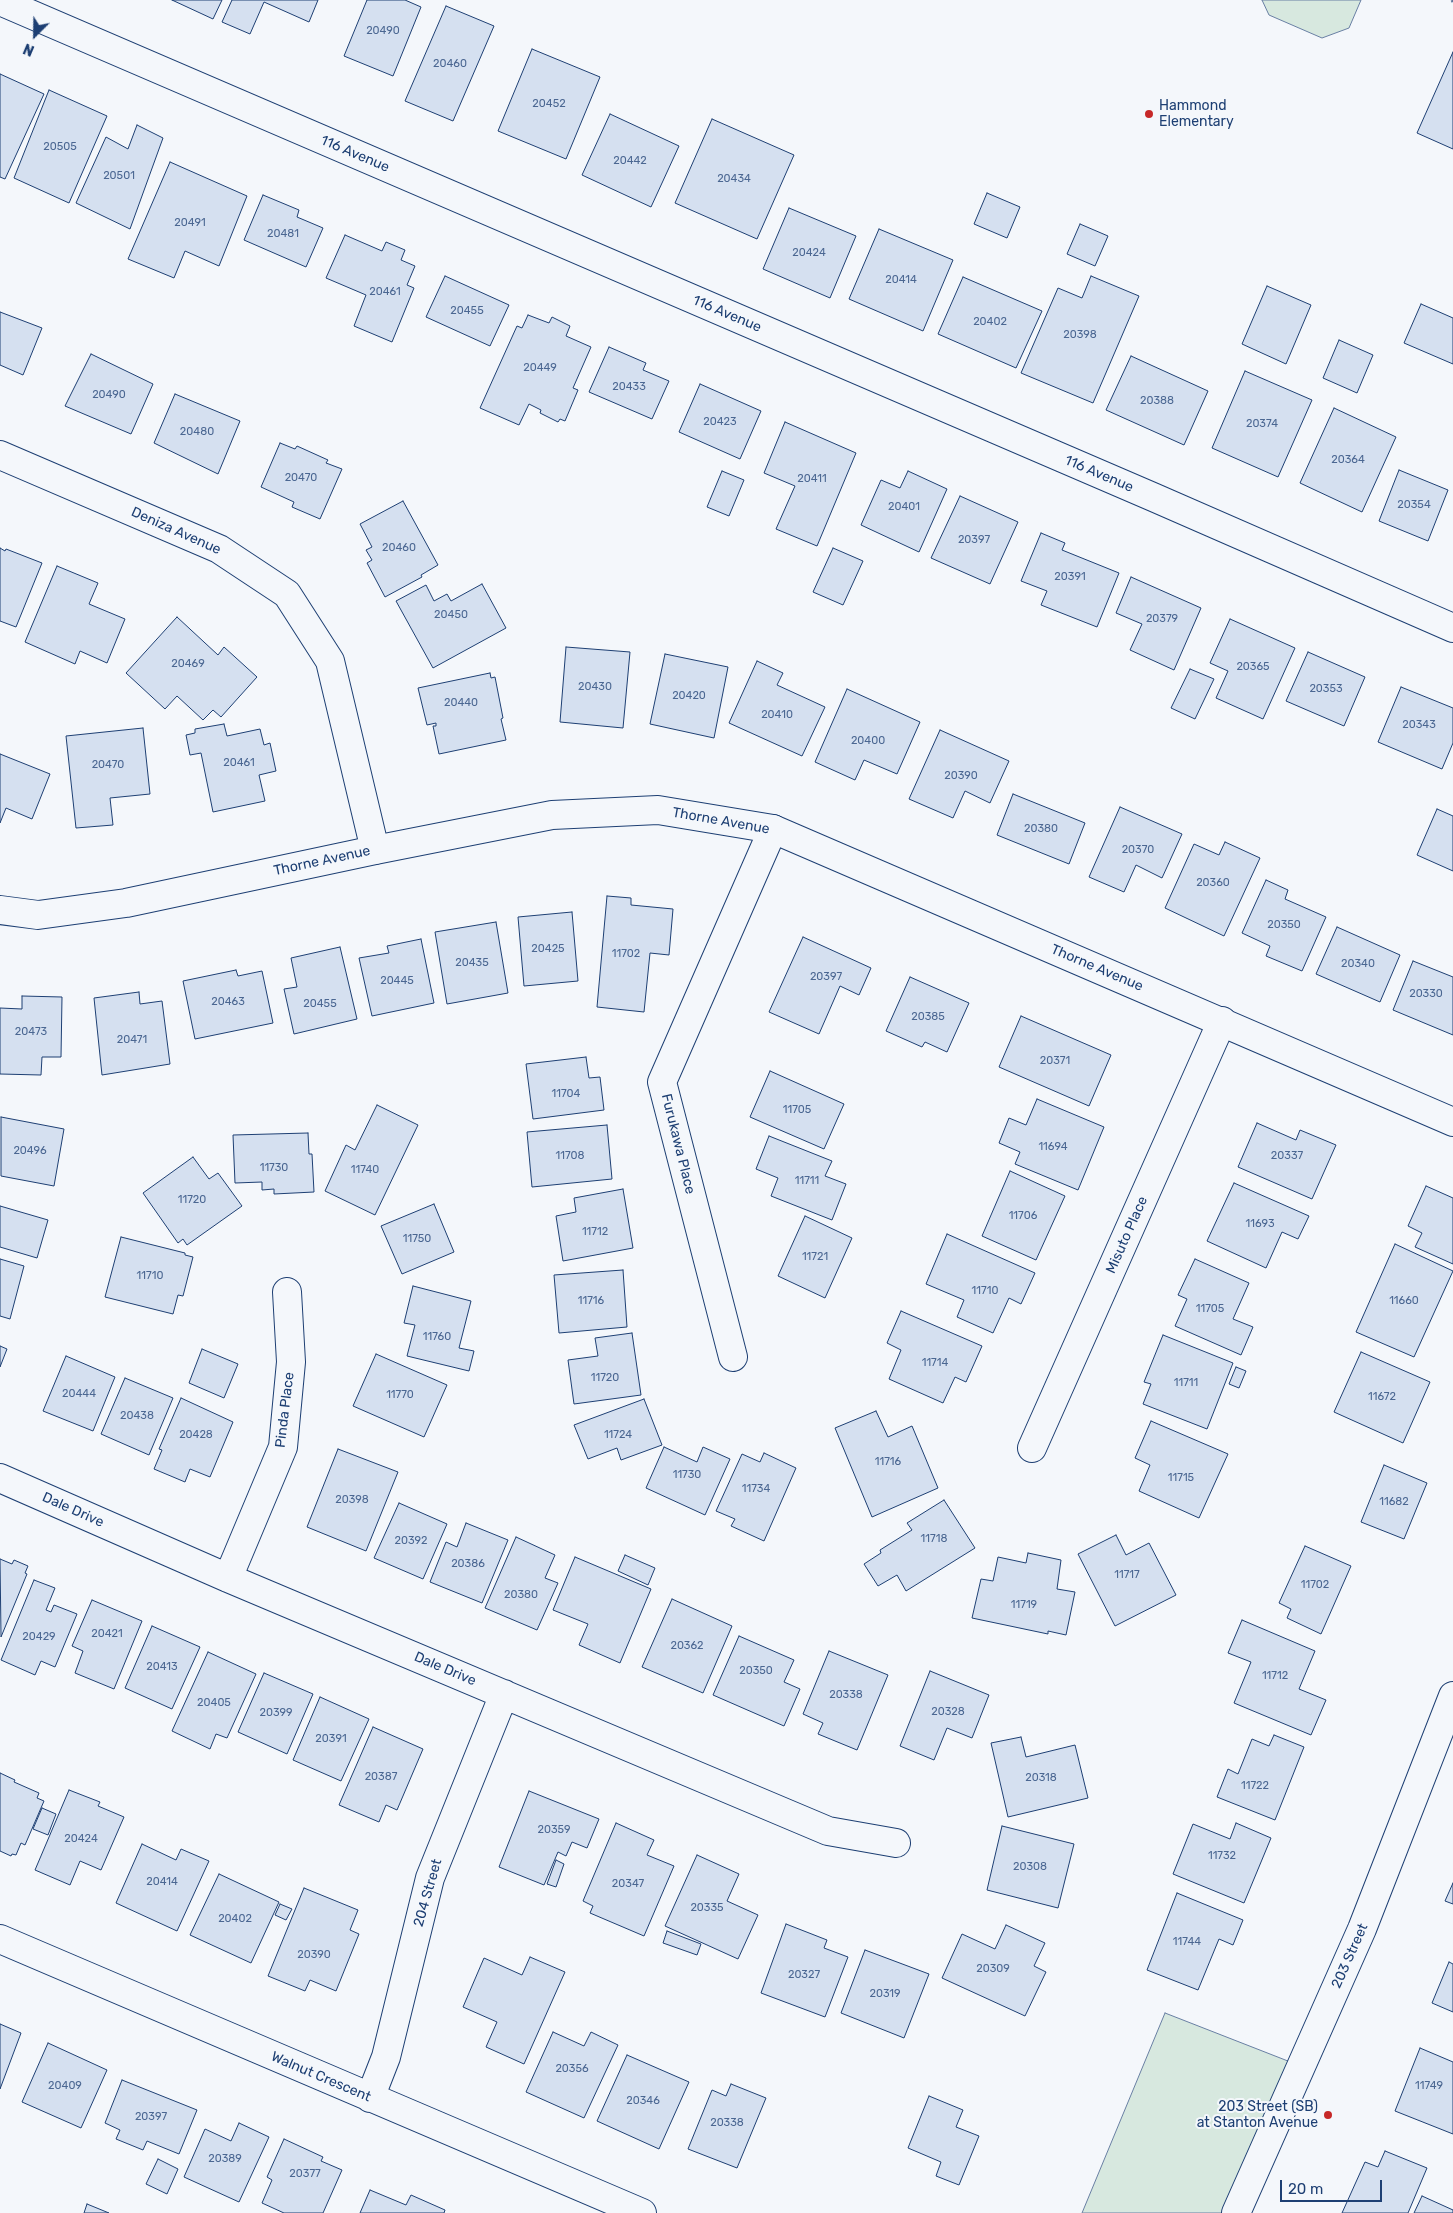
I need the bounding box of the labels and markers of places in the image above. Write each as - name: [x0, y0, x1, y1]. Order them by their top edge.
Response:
- place label: Hammond Elementary: [1159, 98, 1234, 130]
- marker: Hammond Elementary: [1143, 108, 1155, 120]
- place label: 203 Street (SB) at Stanton Avenue: [1197, 2099, 1318, 2132]
- marker: 203 Street (SB) at Stanton Avenue: [1322, 2109, 1334, 2121]

